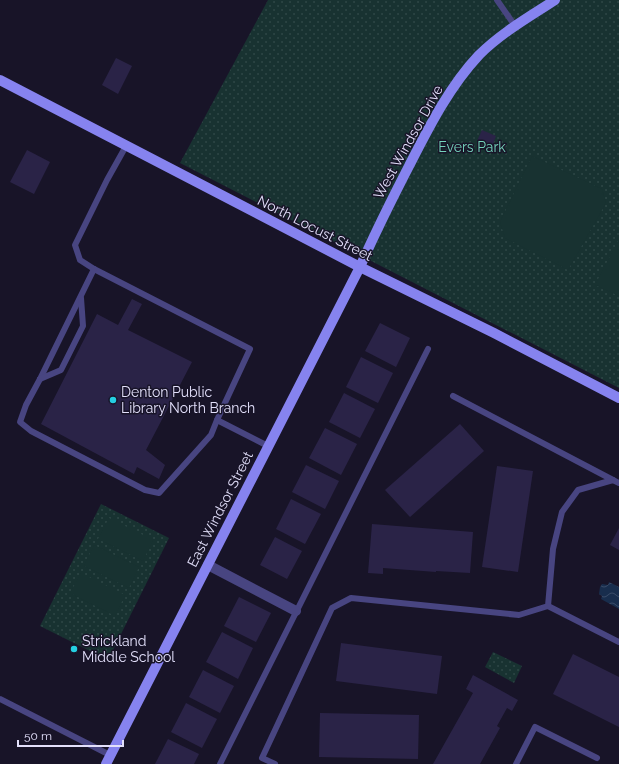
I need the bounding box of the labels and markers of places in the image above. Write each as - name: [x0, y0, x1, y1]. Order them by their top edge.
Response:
- place label: Denton Public Library North Branch: [121, 384, 255, 416]
- marker: Denton Public Library North Branch: [108, 395, 118, 405]
- place label: Strickland Middle School: [82, 633, 175, 665]
- marker: Strickland Middle School: [69, 644, 79, 654]

